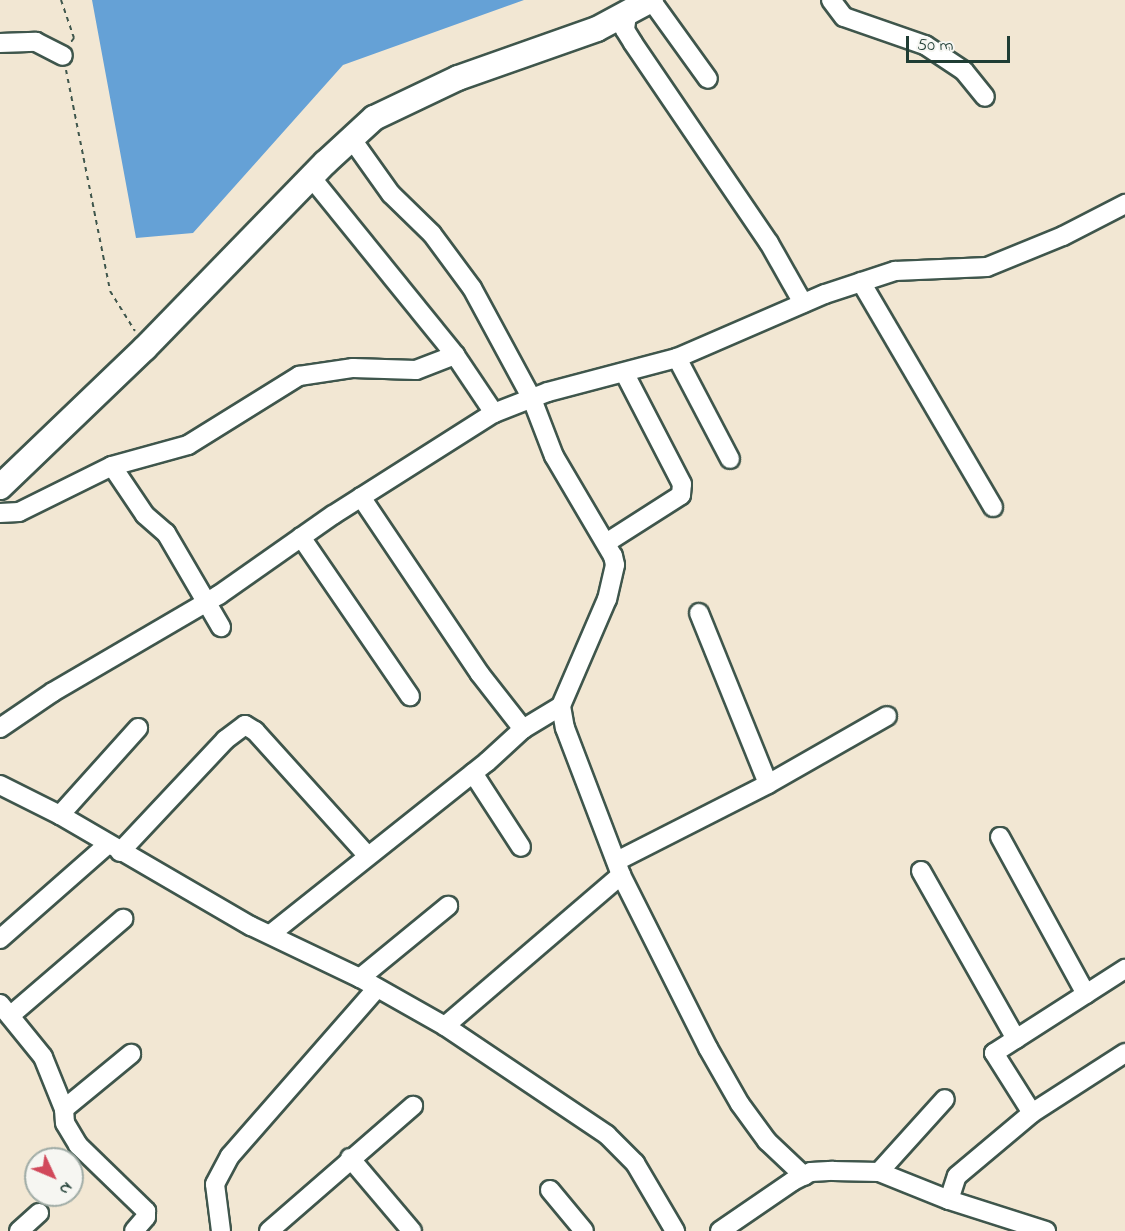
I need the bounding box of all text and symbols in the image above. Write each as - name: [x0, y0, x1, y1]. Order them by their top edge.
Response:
- scale bar: [909, 24, 1012, 62]
- text: 50 m: [917, 33, 954, 59]
- north arrow: [24, 1147, 84, 1207]
- text: N: [53, 1176, 78, 1200]

